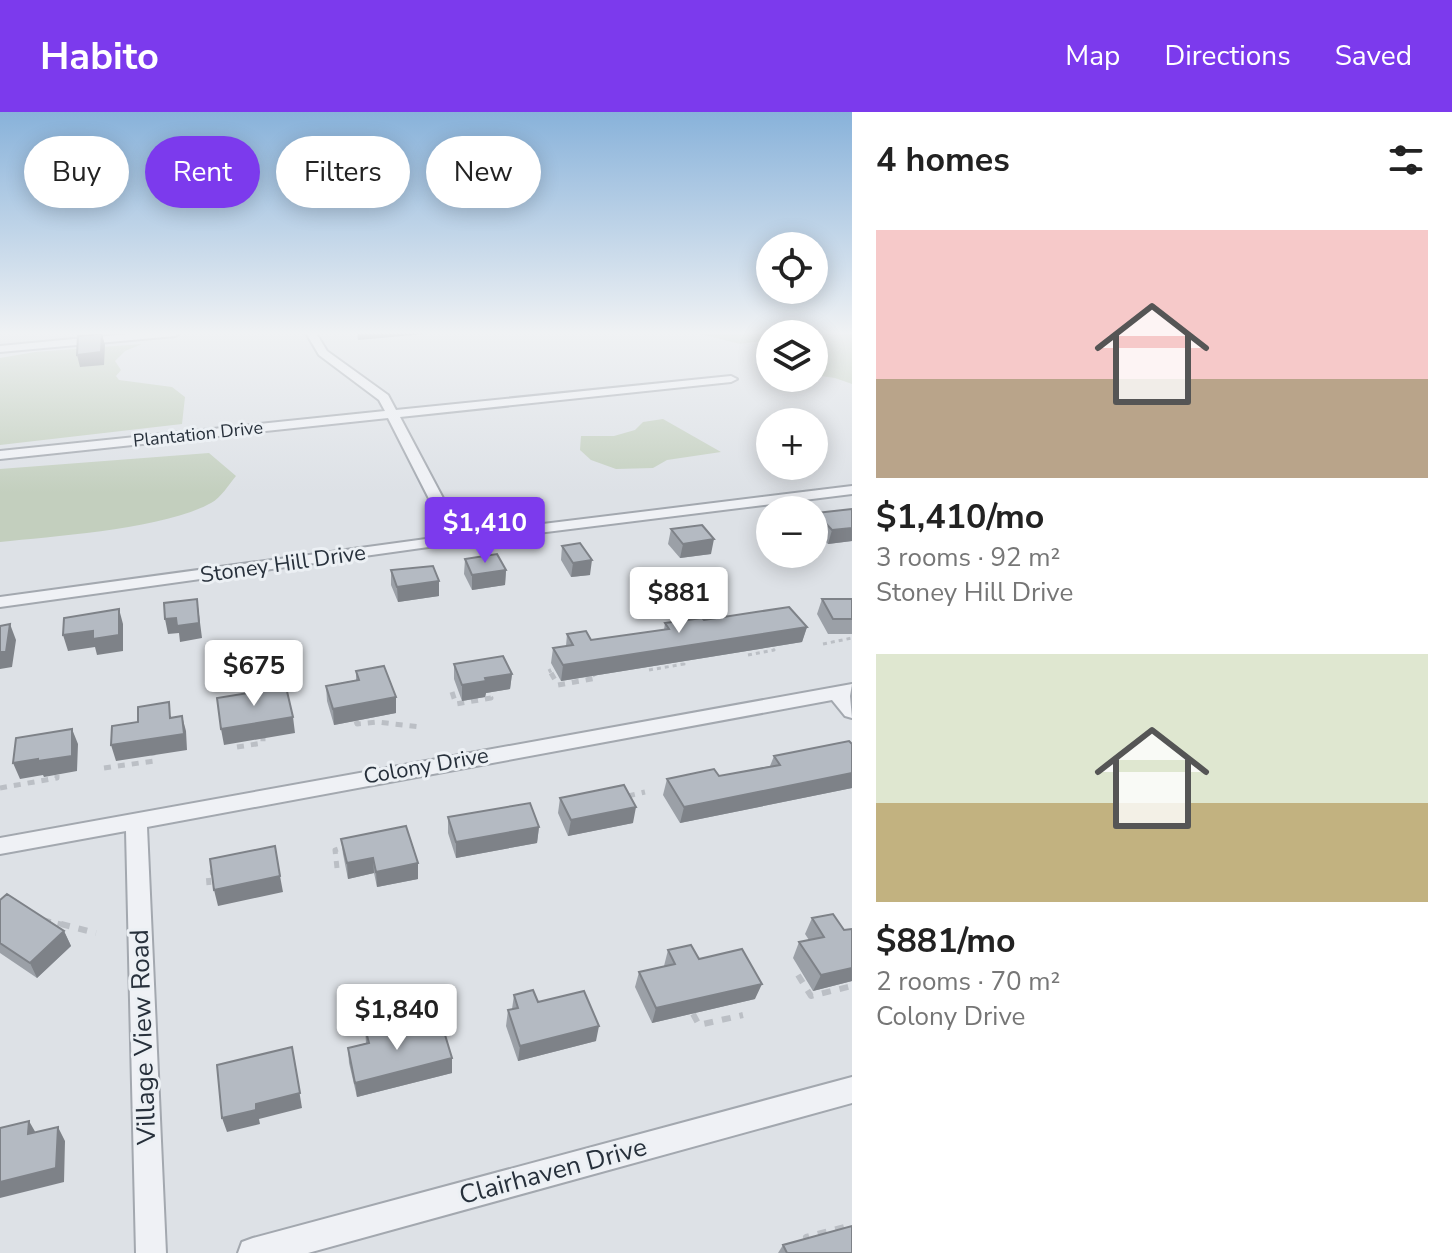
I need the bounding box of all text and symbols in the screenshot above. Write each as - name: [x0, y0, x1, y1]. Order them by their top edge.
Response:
- text: Habito: [40, 31, 159, 82]
- text: Map: [1065, 37, 1120, 75]
- text: Directions: [1164, 37, 1291, 75]
- text: Saved: [1335, 37, 1412, 75]
- chip: Buy: [24, 136, 129, 208]
- chip: Rent: [145, 136, 260, 208]
- chip: Filters: [276, 136, 410, 208]
- chip: New: [426, 136, 541, 208]
- text: 4 homes: [876, 137, 1010, 183]
- icon: filters: [1384, 138, 1428, 182]
- map controls: [756, 232, 828, 568]
- button: locate: [756, 232, 828, 304]
- icon: home: [1080, 282, 1224, 426]
- button: layers: [756, 320, 828, 392]
- button: +: [756, 408, 828, 480]
- street label: Plantation Drive: [132, 415, 264, 453]
- text: $1,410/mo: [876, 494, 1044, 540]
- button: −: [756, 496, 828, 568]
- pin: $1,410: [420, 497, 550, 565]
- text: $1,410: [443, 505, 527, 540]
- street label: Stoney Hill Drive: [198, 538, 368, 590]
- text: 3 rooms · 92 m²: [876, 540, 1060, 575]
- pin: $881: [632, 567, 726, 635]
- text: $881: [648, 575, 710, 610]
- text: Stoney Hill Drive: [876, 575, 1073, 610]
- pin: $675: [207, 640, 301, 708]
- text: $675: [223, 648, 285, 683]
- icon: home: [1080, 706, 1224, 850]
- street label: Colony Drive: [361, 740, 491, 792]
- text: $881/mo: [876, 918, 1016, 964]
- street label: Village View Road: [122, 929, 164, 1146]
- text: 2 rooms · 70 m²: [876, 964, 1060, 999]
- pin: $1,840: [332, 984, 462, 1052]
- text: $1,840: [355, 992, 439, 1027]
- text: Colony Drive: [876, 999, 1025, 1034]
- street label: Clairhaven Drive: [455, 1129, 651, 1213]

